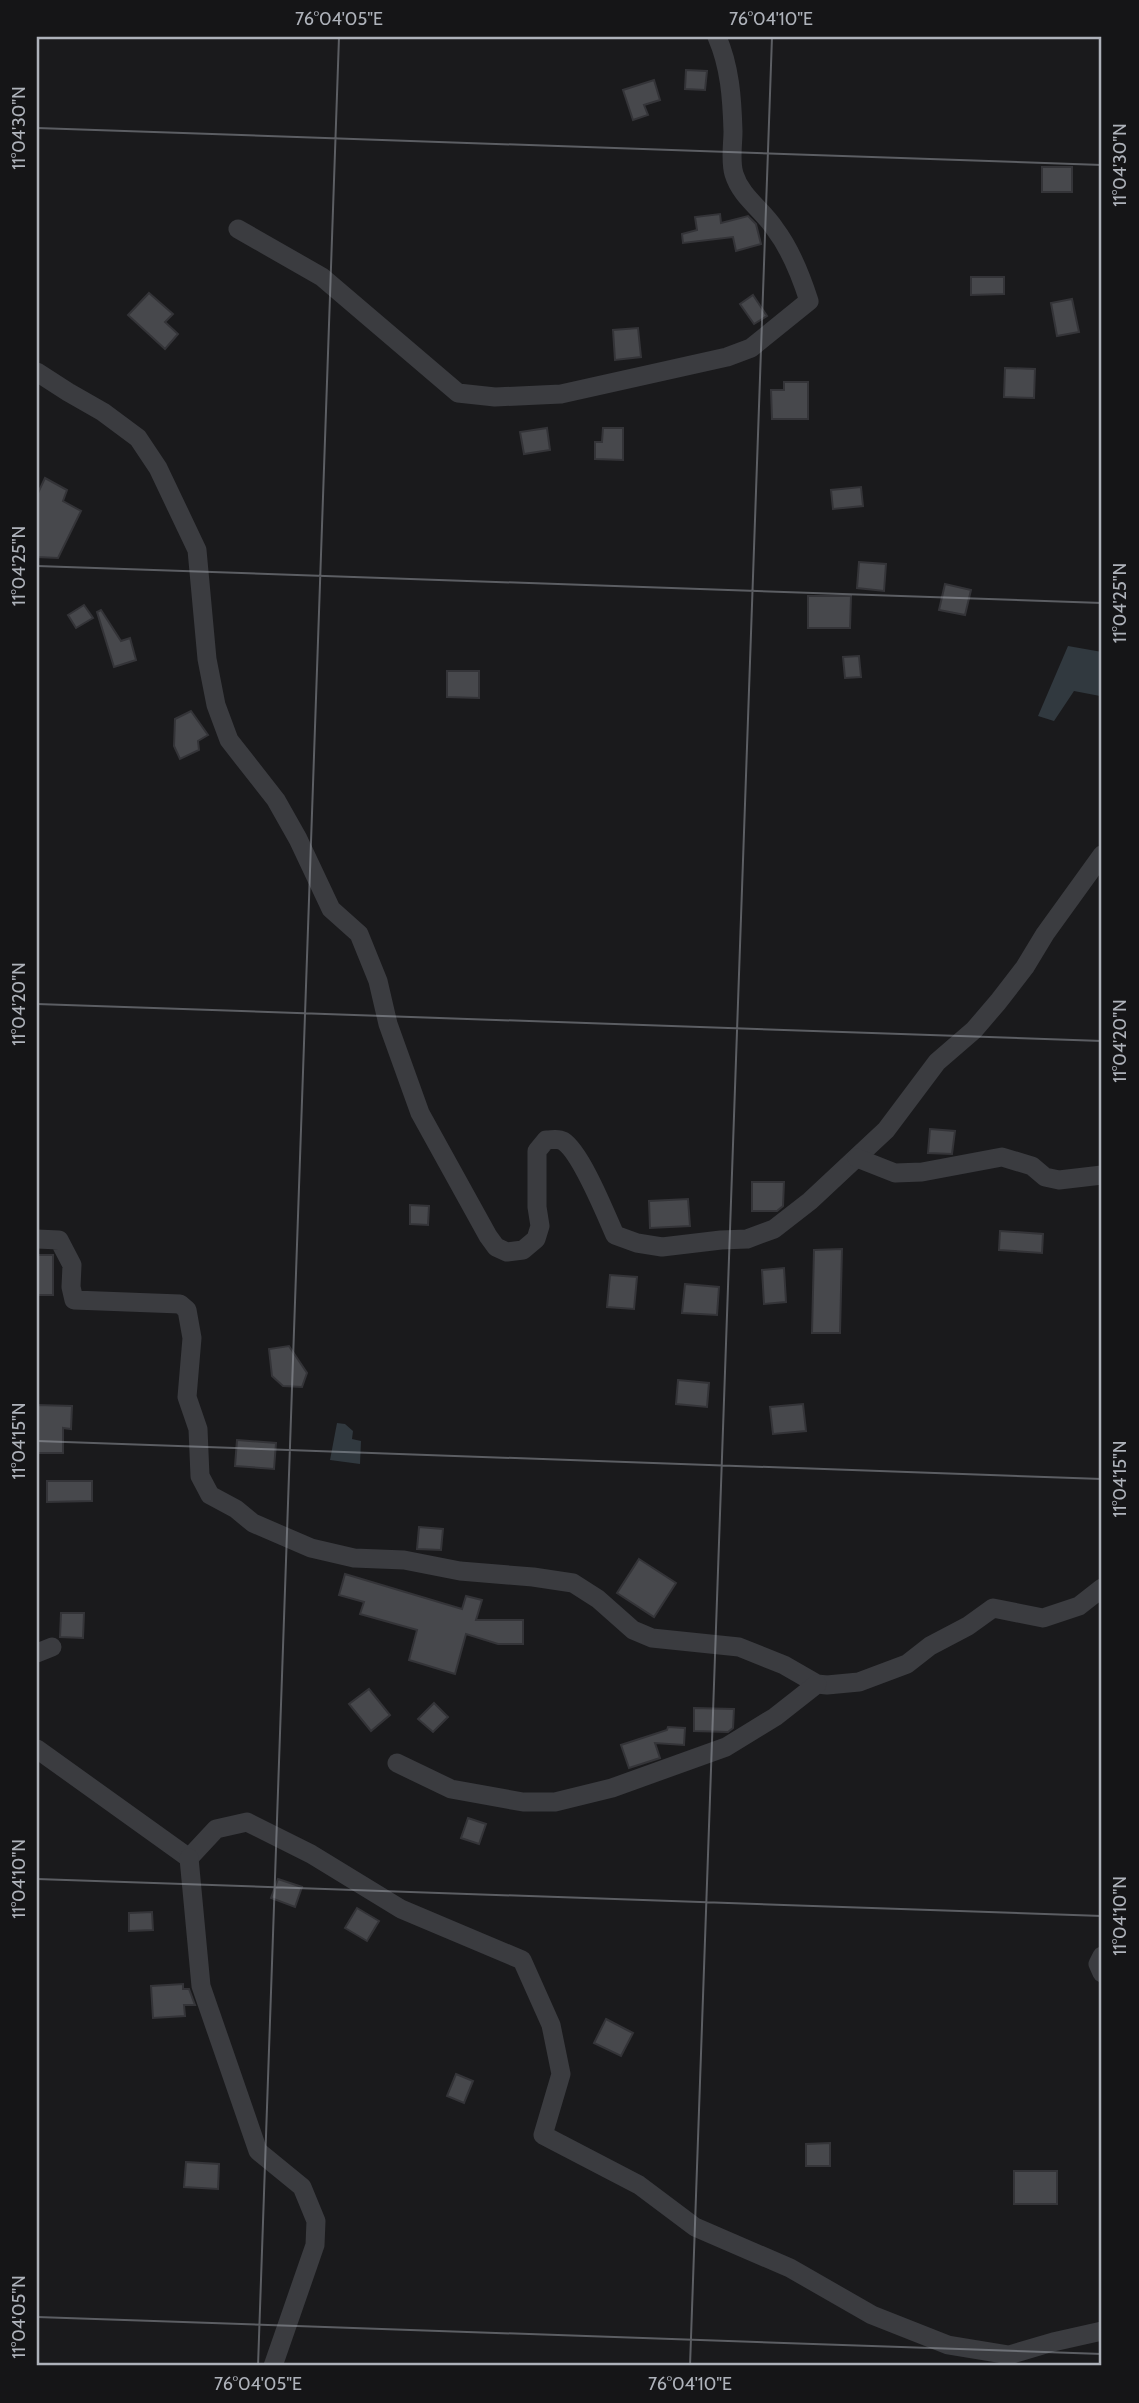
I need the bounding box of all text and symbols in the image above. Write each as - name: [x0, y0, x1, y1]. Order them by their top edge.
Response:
- text: 76°04'05"E: [295, 8, 383, 30]
- text: 76°04'10"E: [729, 8, 813, 30]
- text: 11°04'30"N: [8, 86, 30, 170]
- text: 11°04'30"N: [1109, 123, 1131, 207]
- text: 11°04'25"N: [8, 526, 30, 606]
- text: 11°04'25"N: [1109, 563, 1131, 643]
- text: 11°04'20"N: [8, 962, 30, 1046]
- text: 11°04'20"N: [1109, 999, 1131, 1083]
- text: 11°04'15"N: [8, 1403, 30, 1479]
- text: 11°04'15"N: [1109, 1441, 1131, 1517]
- text: 11°04'10"N: [8, 1839, 30, 1919]
- text: 11°04'10"N: [1109, 1876, 1131, 1956]
- text: 11°04'05"N: [8, 2275, 30, 2359]
- text: 76°04'05"E: [214, 2373, 302, 2395]
- text: 76°04'10"E: [648, 2373, 732, 2395]

